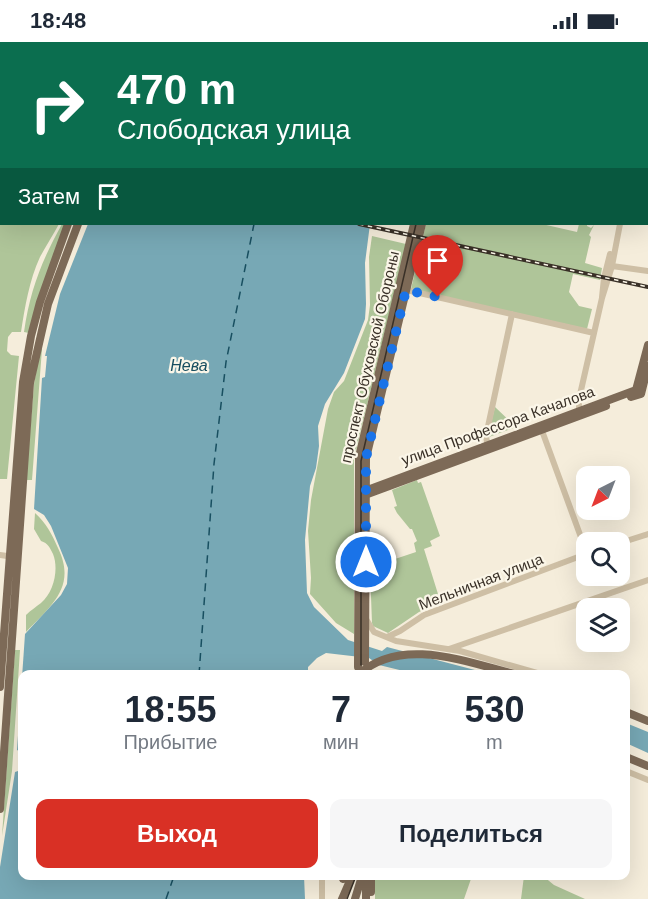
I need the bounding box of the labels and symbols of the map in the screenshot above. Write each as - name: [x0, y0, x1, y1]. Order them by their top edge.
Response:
- pin: [412, 235, 463, 297]
- street label: проспект Обуховской Обороны: [337, 249, 402, 464]
- water label: Нева: [170, 357, 208, 374]
- street label: улица Профессора Качалова: [399, 382, 597, 468]
- north arrow: [576, 466, 630, 520]
- position arrow: [334, 530, 398, 594]
- street label: Мельничная улица: [416, 550, 546, 613]

